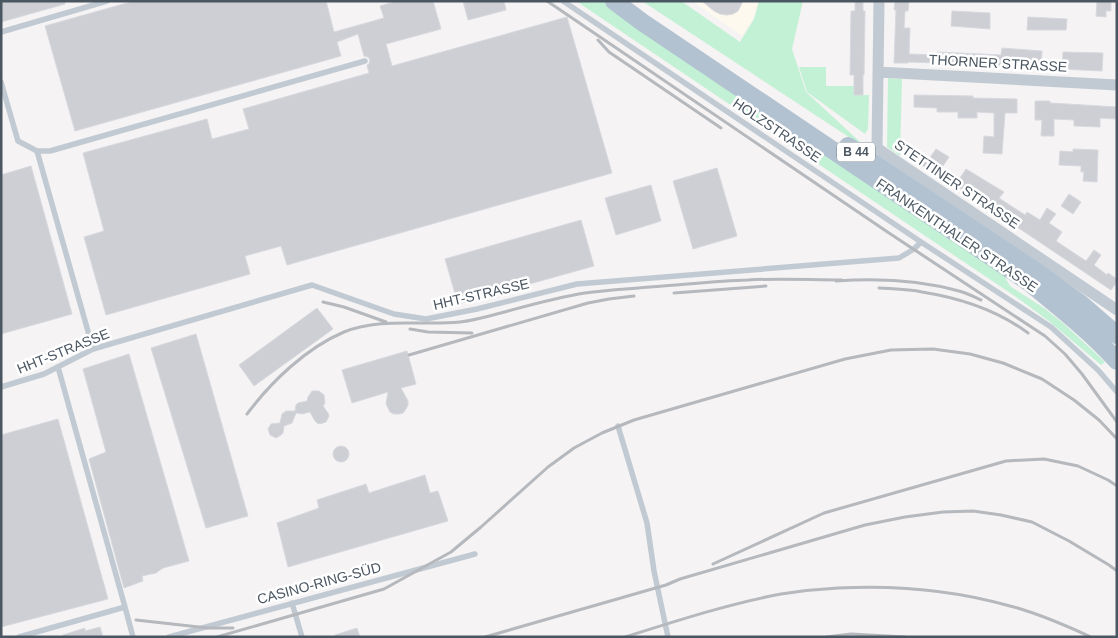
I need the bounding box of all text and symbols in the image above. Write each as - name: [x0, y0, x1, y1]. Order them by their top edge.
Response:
- street label: THORNER STRASSE: [928, 51, 1068, 75]
- street label: HOLZSTRASSE: [730, 95, 824, 165]
- street label: STETTINER STRASSE: [892, 136, 1022, 232]
- road number: B 44: [837, 142, 875, 162]
- street label: FRANKENTHALER STRASSE: [873, 175, 1041, 295]
- street label: HHT-STRASSE: [431, 275, 531, 313]
- street label: HHT-STRASSE: [15, 325, 111, 377]
- street label: CASINO-RING-SÜD: [255, 558, 383, 607]

